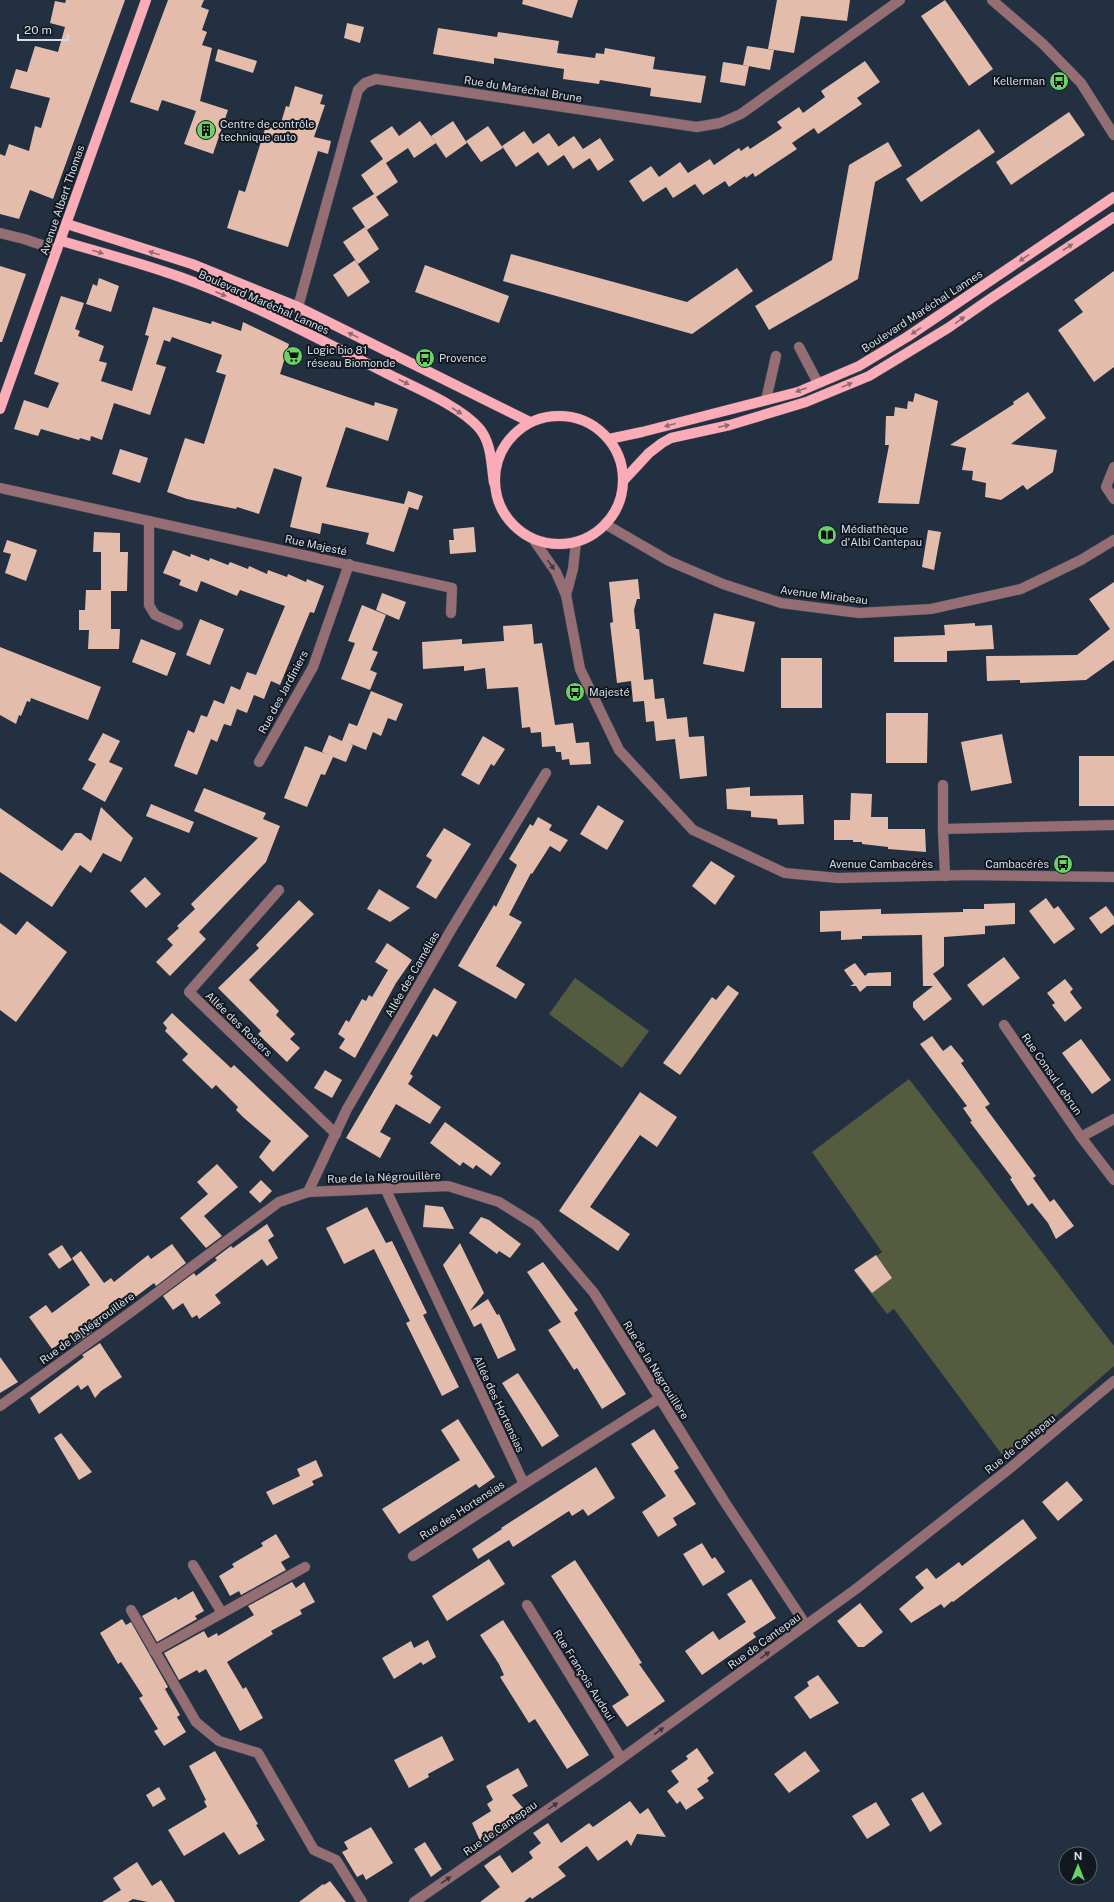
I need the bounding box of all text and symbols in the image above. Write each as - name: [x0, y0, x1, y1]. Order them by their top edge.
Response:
- scale bar: [18, 16, 68, 42]
- text: 20 m: [24, 23, 52, 37]
- bus stop icon: Kellerman: [1048, 70, 1070, 92]
- street label: Rue du Maréchal Brune: [463, 74, 583, 104]
- place label: Kellerman: [993, 75, 1045, 87]
- place label: Centre de contrôle technique auto: [220, 118, 315, 143]
- building icon: Centre de contrôle technique auto: [195, 119, 217, 141]
- street label: Avenue Albert Thomas: [38, 143, 87, 257]
- one-way arrow: [1062, 244, 1073, 251]
- one-way arrow: [92, 249, 104, 255]
- one-way arrow: [148, 250, 160, 256]
- one-way arrow: [1019, 254, 1029, 262]
- street label: Boulevard Maréchal Lannes: [859, 267, 985, 355]
- street label: Boulevard Maréchal Lannes: [197, 268, 331, 336]
- one-way arrow: [215, 292, 227, 298]
- one-way arrow: [954, 316, 965, 324]
- one-way arrow: [911, 327, 921, 335]
- one-way arrow: [347, 332, 359, 338]
- place label: Logic bio 81 réseau Biomonde: [307, 344, 395, 369]
- supermarket icon: Logic bio 81 réseau Biomonde: [282, 345, 304, 367]
- bus stop icon: Provence: [414, 347, 436, 369]
- place label: Provence: [439, 352, 487, 364]
- one-way arrow: [398, 379, 409, 385]
- one-way arrow: [842, 381, 854, 387]
- one-way arrow: [794, 388, 806, 394]
- one-way arrow: [451, 408, 463, 415]
- one-way arrow: [718, 422, 730, 428]
- one-way arrow: [663, 423, 676, 429]
- place label: Médiathèque d'Albi Cantepau: [841, 523, 922, 548]
- library icon: Médiathèque d'Albi Cantepau: [816, 524, 838, 546]
- street label: Rue Majesté: [284, 533, 348, 557]
- one-way arrow: [547, 560, 555, 571]
- street label: Avenue Mirabeau: [779, 584, 869, 606]
- street label: Rue des Jardiniers: [256, 648, 310, 736]
- bus stop icon: Majesté: [564, 681, 586, 703]
- place label: Majesté: [589, 686, 630, 698]
- bus stop icon: Cambacérès: [1052, 853, 1074, 875]
- street label: Avenue Cambacérès: [829, 858, 934, 870]
- place label: Cambacérès: [985, 858, 1049, 870]
- street label: Allée des Camélias: [383, 929, 442, 1019]
- street label: Allée des Rosiers: [203, 989, 275, 1059]
- street label: Rue Consul Lebrun: [1019, 1031, 1085, 1117]
- street label: Rue de la Négrouillère: [327, 1169, 441, 1185]
- street label: Rue de la Négrouillère: [37, 1290, 137, 1366]
- street label: Rue de la Négrouillère: [621, 1319, 691, 1421]
- street label: Allée des Hortensias: [471, 1354, 527, 1455]
- street label: Rue de Cantepau: [982, 1412, 1058, 1476]
- street label: Rue des Hortensias: [417, 1478, 507, 1542]
- street label: Rue de Cantepau: [725, 1611, 803, 1671]
- street label: Rue François Audoui: [550, 1627, 617, 1723]
- one-way arrow: [759, 1651, 770, 1659]
- one-way arrow: [654, 1727, 665, 1735]
- street label: Rue de Cantepau: [461, 1798, 539, 1858]
- one-way arrow: [548, 1802, 558, 1810]
- north arrow: [1058, 1846, 1098, 1886]
- text: N: [1074, 1850, 1082, 1862]
- one-way arrow: [441, 1876, 451, 1884]

